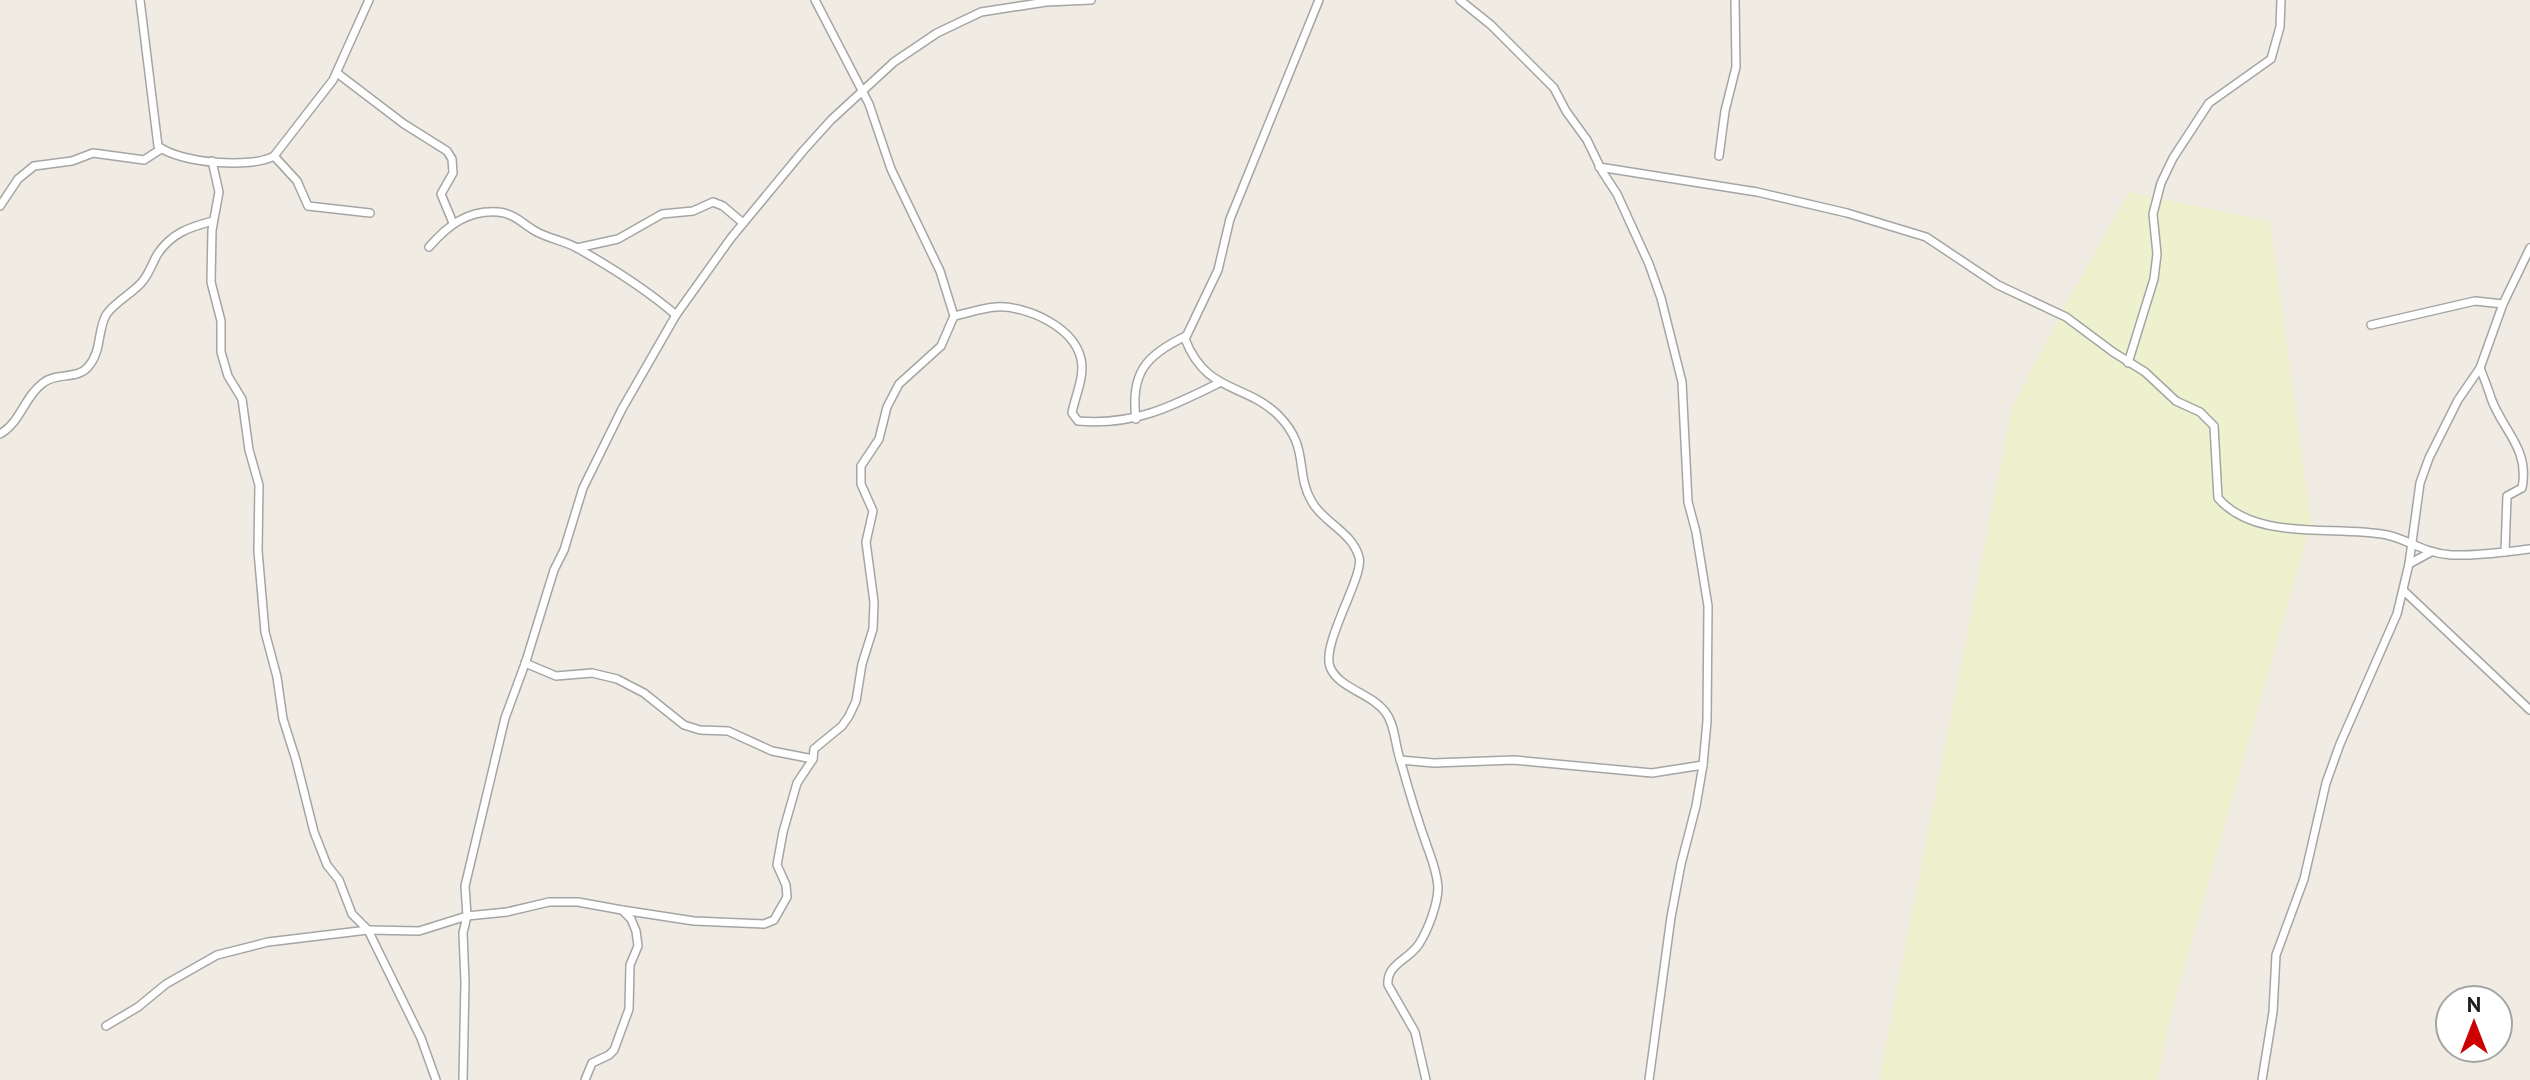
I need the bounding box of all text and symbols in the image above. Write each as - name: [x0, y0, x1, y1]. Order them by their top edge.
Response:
- north arrow: [2434, 984, 2514, 1064]
- text: N: [2467, 990, 2481, 1018]

